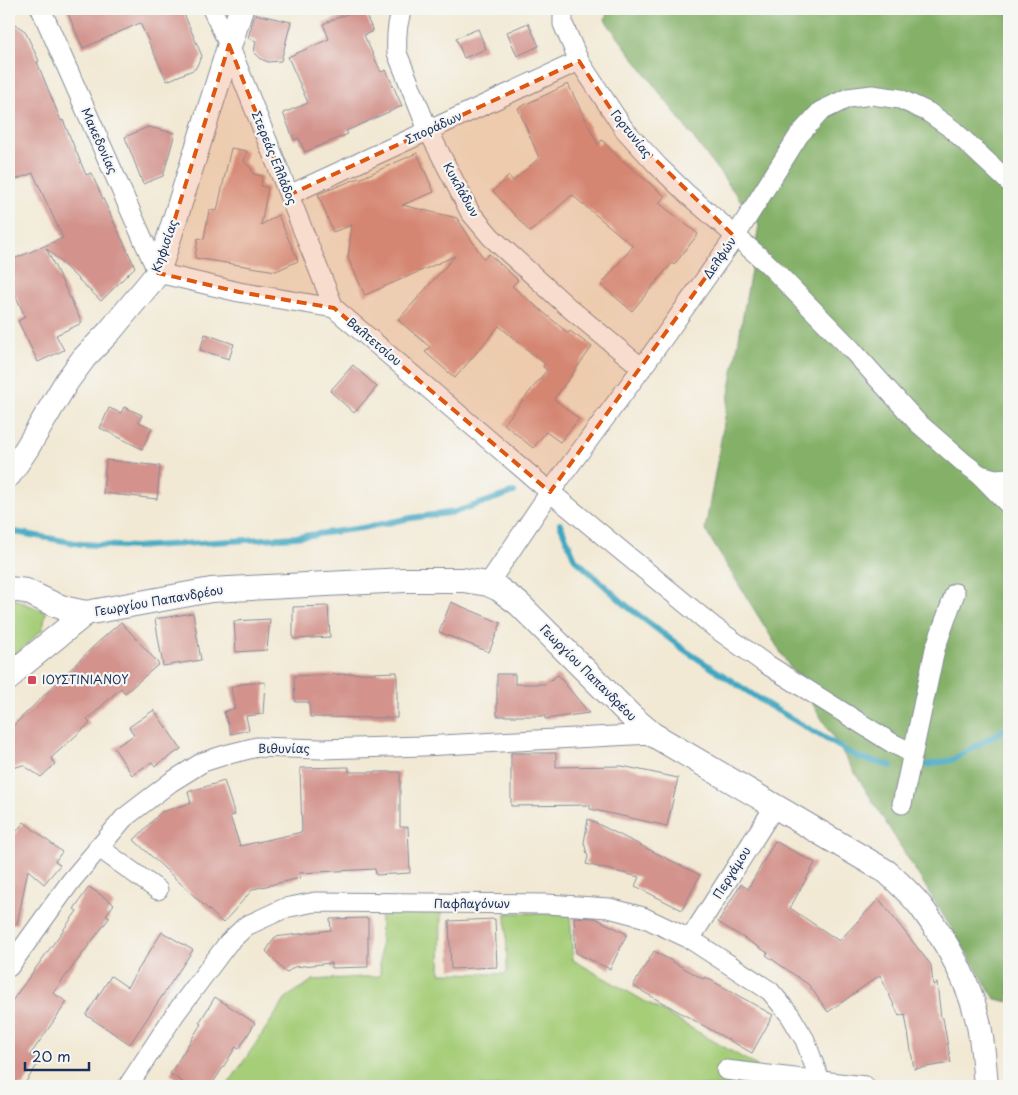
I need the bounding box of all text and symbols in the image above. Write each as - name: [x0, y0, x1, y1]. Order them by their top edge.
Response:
- street label: Μακεδονίας: [77, 105, 123, 177]
- street label: Γορτυνίας: [607, 105, 657, 161]
- street label: Σποράδων: [402, 106, 465, 148]
- street label: Στερεάς Ελλάδος: [248, 108, 302, 207]
- street label: Κυκλάδων: [439, 159, 484, 220]
- street label: Κηφισίας: [147, 217, 181, 274]
- street label: Δελφών: [698, 233, 740, 282]
- street label: Βαλτετσίου: [343, 313, 406, 370]
- street label: Γεωργίου Παπανδρέου: [93, 580, 225, 620]
- street label: Γεωργίου Παπανδρέου: [536, 620, 641, 725]
- place label: ΙΟΥΣΤΙΝΙΑΝΟΥ: [42, 670, 128, 688]
- marker: ΙΟΥΣΤΙΝΙΑΝΟΥ: [26, 674, 38, 686]
- street label: Βιθυνίας: [258, 739, 310, 757]
- street label: Περγάμου: [708, 843, 755, 902]
- street label: Παφλαγόνων: [434, 894, 510, 912]
- scale bar: [25, 1040, 89, 1072]
- text: 20 m: [32, 1044, 71, 1067]

